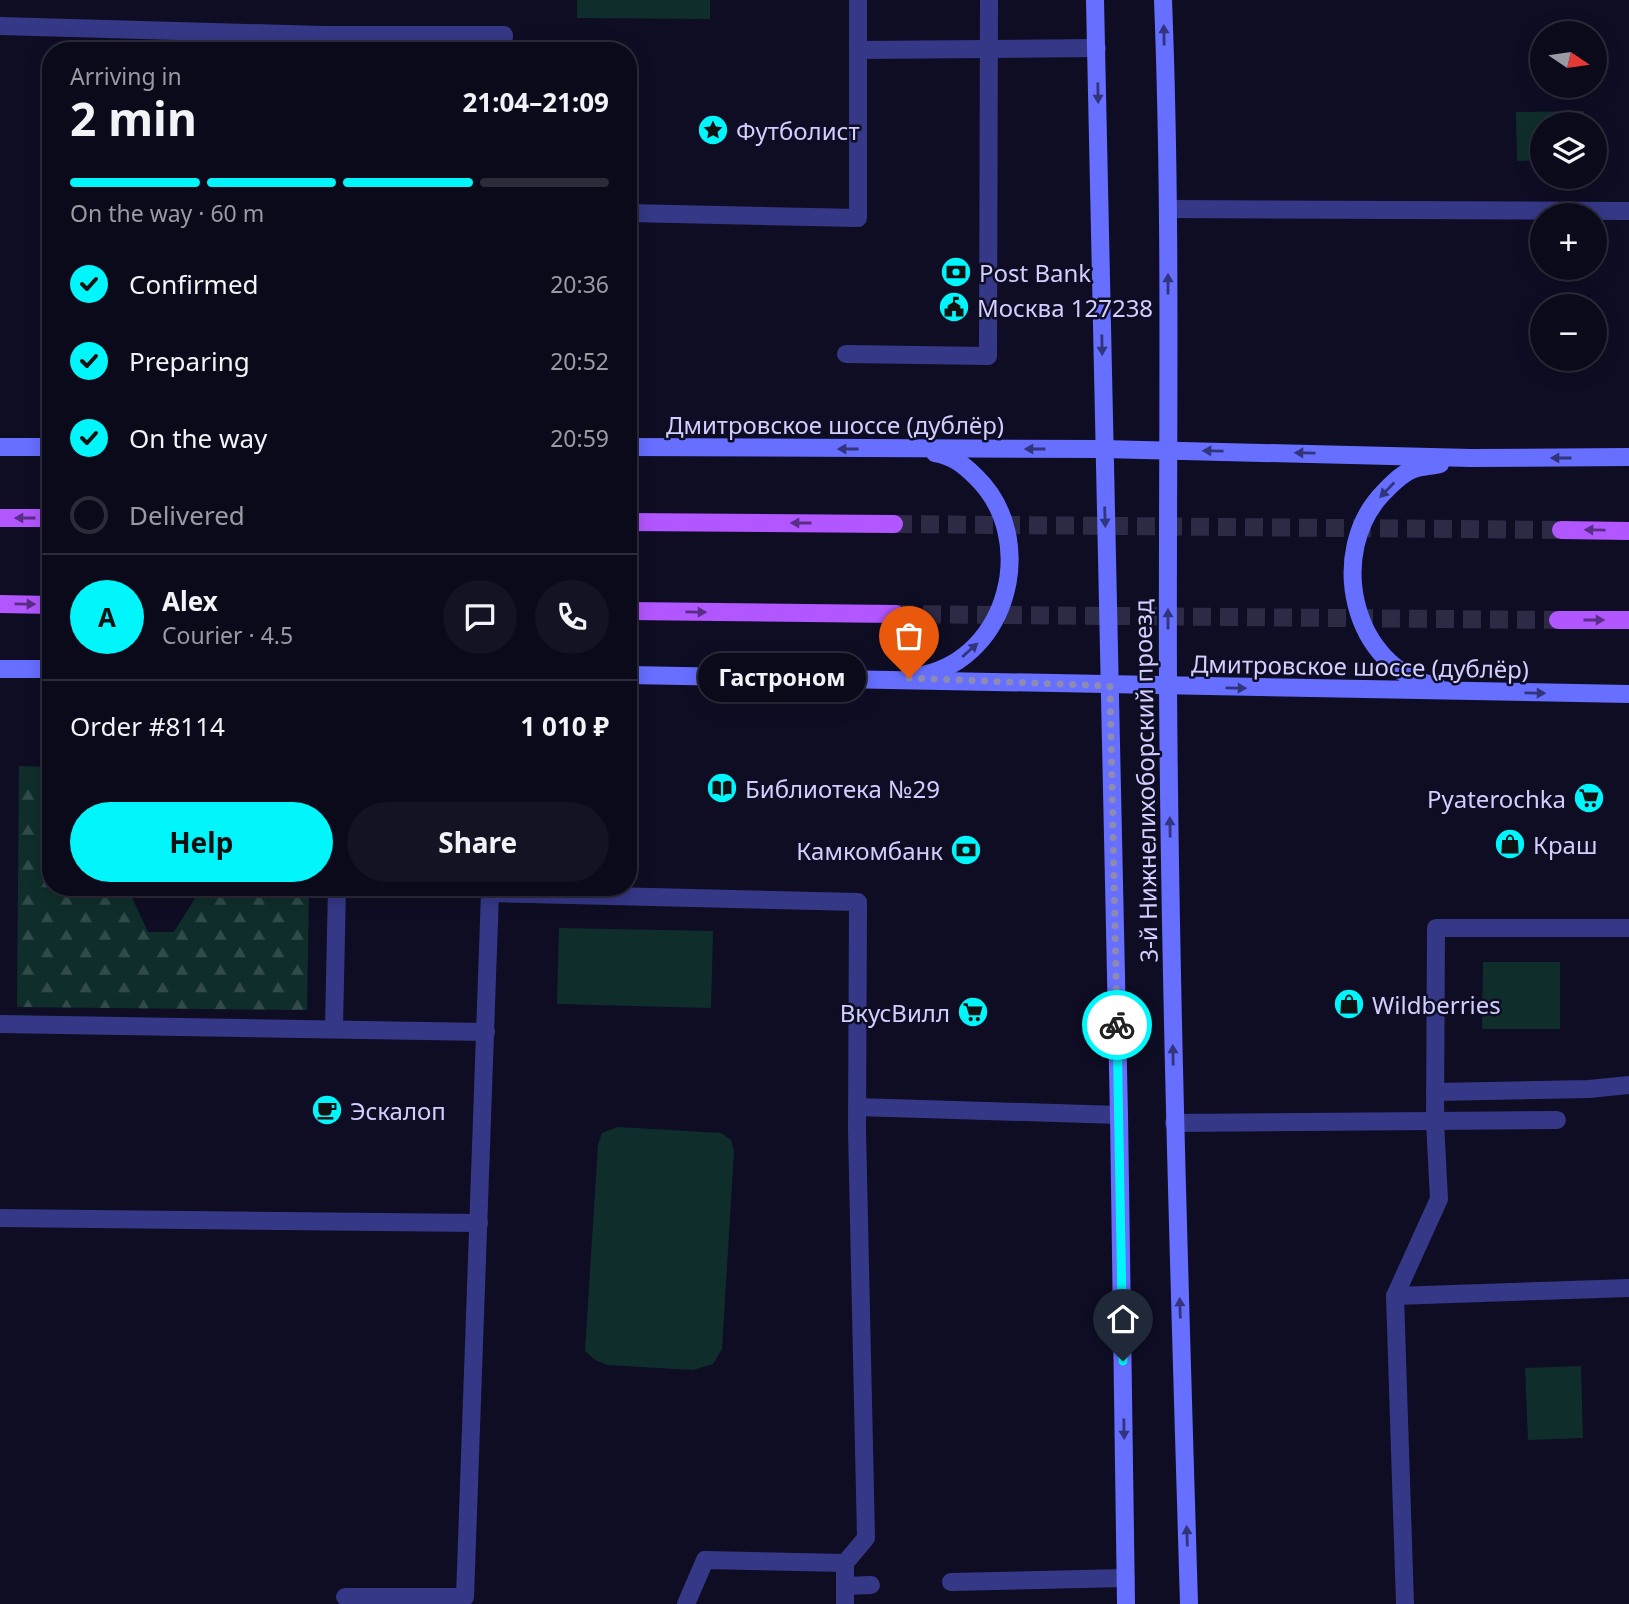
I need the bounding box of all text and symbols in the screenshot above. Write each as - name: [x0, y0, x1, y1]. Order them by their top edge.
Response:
- north arrow: [1530, 21, 1606, 98]
- map controls: [1530, 21, 1607, 371]
- one-way arrow: [1158, 24, 1170, 46]
- text: Arriving in: [70, 60, 182, 92]
- one-way arrow: [1092, 82, 1104, 104]
- text: 21:04–21:09: [462, 84, 609, 120]
- text: 2 min: [70, 87, 197, 149]
- button: layers: [1530, 112, 1607, 189]
- place icon: Футболист: [696, 113, 730, 147]
- place label: Футболист: [736, 114, 860, 147]
- text: On the way · 60 m: [70, 197, 264, 229]
- button: +: [1530, 203, 1607, 280]
- bank icon: Post Bank: [939, 255, 973, 289]
- place label: Post Bank: [979, 256, 1091, 289]
- icon: check: [70, 265, 108, 303]
- text: Confirmed: [129, 266, 259, 302]
- text: 20:36: [550, 268, 609, 300]
- one-way arrow: [1162, 272, 1174, 294]
- public building icon: Москва 127238: [937, 290, 971, 324]
- place label: Москва 127238: [977, 291, 1153, 324]
- button: −: [1530, 294, 1607, 371]
- one-way arrow: [1097, 334, 1108, 356]
- icon: check: [70, 342, 108, 380]
- text: Preparing: [129, 343, 250, 379]
- text: 20:52: [550, 345, 609, 377]
- street label: Дмитровское шоссе (дублёр): [666, 408, 1004, 441]
- icon: check: [70, 419, 108, 457]
- text: On the way: [129, 420, 267, 456]
- text: 20:59: [550, 422, 609, 454]
- one-way arrow: [837, 443, 859, 455]
- one-way arrow: [1024, 443, 1046, 455]
- one-way arrow: [1202, 445, 1224, 457]
- one-way arrow: [1294, 447, 1316, 459]
- one-way arrow: [1550, 452, 1572, 464]
- one-way arrow: [1378, 481, 1395, 498]
- text: Delivered: [129, 497, 245, 533]
- one-way arrow: [1100, 507, 1111, 529]
- one-way arrow: [14, 512, 36, 524]
- one-way arrow: [790, 517, 812, 529]
- one-way arrow: [1584, 524, 1606, 536]
- button: chat: [443, 580, 517, 654]
- button: phone: [535, 580, 609, 654]
- text: Alex: [162, 583, 218, 619]
- one-way arrow: [15, 599, 37, 610]
- text: A: [98, 599, 116, 635]
- street label: 3-й Нижнелихоборский проезд: [1125, 599, 1165, 963]
- one-way arrow: [686, 606, 708, 618]
- pin: [879, 606, 939, 678]
- one-way arrow: [1162, 607, 1174, 629]
- one-way arrow: [1583, 614, 1605, 626]
- icon: bag: [890, 617, 928, 655]
- text: Courier · 4.5: [162, 619, 293, 651]
- one-way arrow: [961, 642, 979, 658]
- street label: Дмитровское шоссе (дублёр): [1191, 647, 1529, 685]
- callout: Гастроном: [699, 654, 867, 702]
- text: Гастроном: [719, 661, 845, 693]
- one-way arrow: [1226, 682, 1248, 694]
- one-way arrow: [1525, 687, 1547, 699]
- text: Order #8114: [70, 708, 225, 744]
- text: 1 010 ₽: [520, 708, 609, 744]
- library icon: Библиотека №29: [705, 771, 739, 805]
- place label: Библиотека №29: [745, 772, 940, 805]
- supermarket icon: Pyaterochka: [1572, 781, 1606, 815]
- place label: Pyaterochka: [1427, 782, 1566, 815]
- button: Help: [70, 802, 333, 882]
- button: Share: [347, 802, 609, 882]
- one-way arrow: [1164, 816, 1176, 838]
- shop icon: Краш: [1493, 827, 1527, 861]
- place label: Краш: [1533, 828, 1597, 861]
- bank icon: Камкомбанк: [949, 833, 983, 867]
- place label: Камкомбанк: [796, 834, 943, 867]
- shop icon: Wildberries: [1332, 987, 1366, 1021]
- place label: Wildberries: [1372, 988, 1501, 1021]
- courier: [1082, 990, 1152, 1060]
- supermarket icon: ВкусВилл: [956, 995, 990, 1029]
- place label: ВкусВилл: [840, 996, 950, 1029]
- icon: bike: [1098, 1006, 1136, 1044]
- one-way arrow: [1167, 1044, 1179, 1066]
- cafe icon: Эскалоп: [310, 1093, 344, 1127]
- place label: Эскалоп: [350, 1094, 446, 1127]
- pin: [1093, 1289, 1153, 1361]
- one-way arrow: [1174, 1297, 1185, 1319]
- icon: home: [1104, 1300, 1142, 1338]
- one-way arrow: [1118, 1418, 1129, 1440]
- one-way arrow: [1181, 1525, 1192, 1547]

